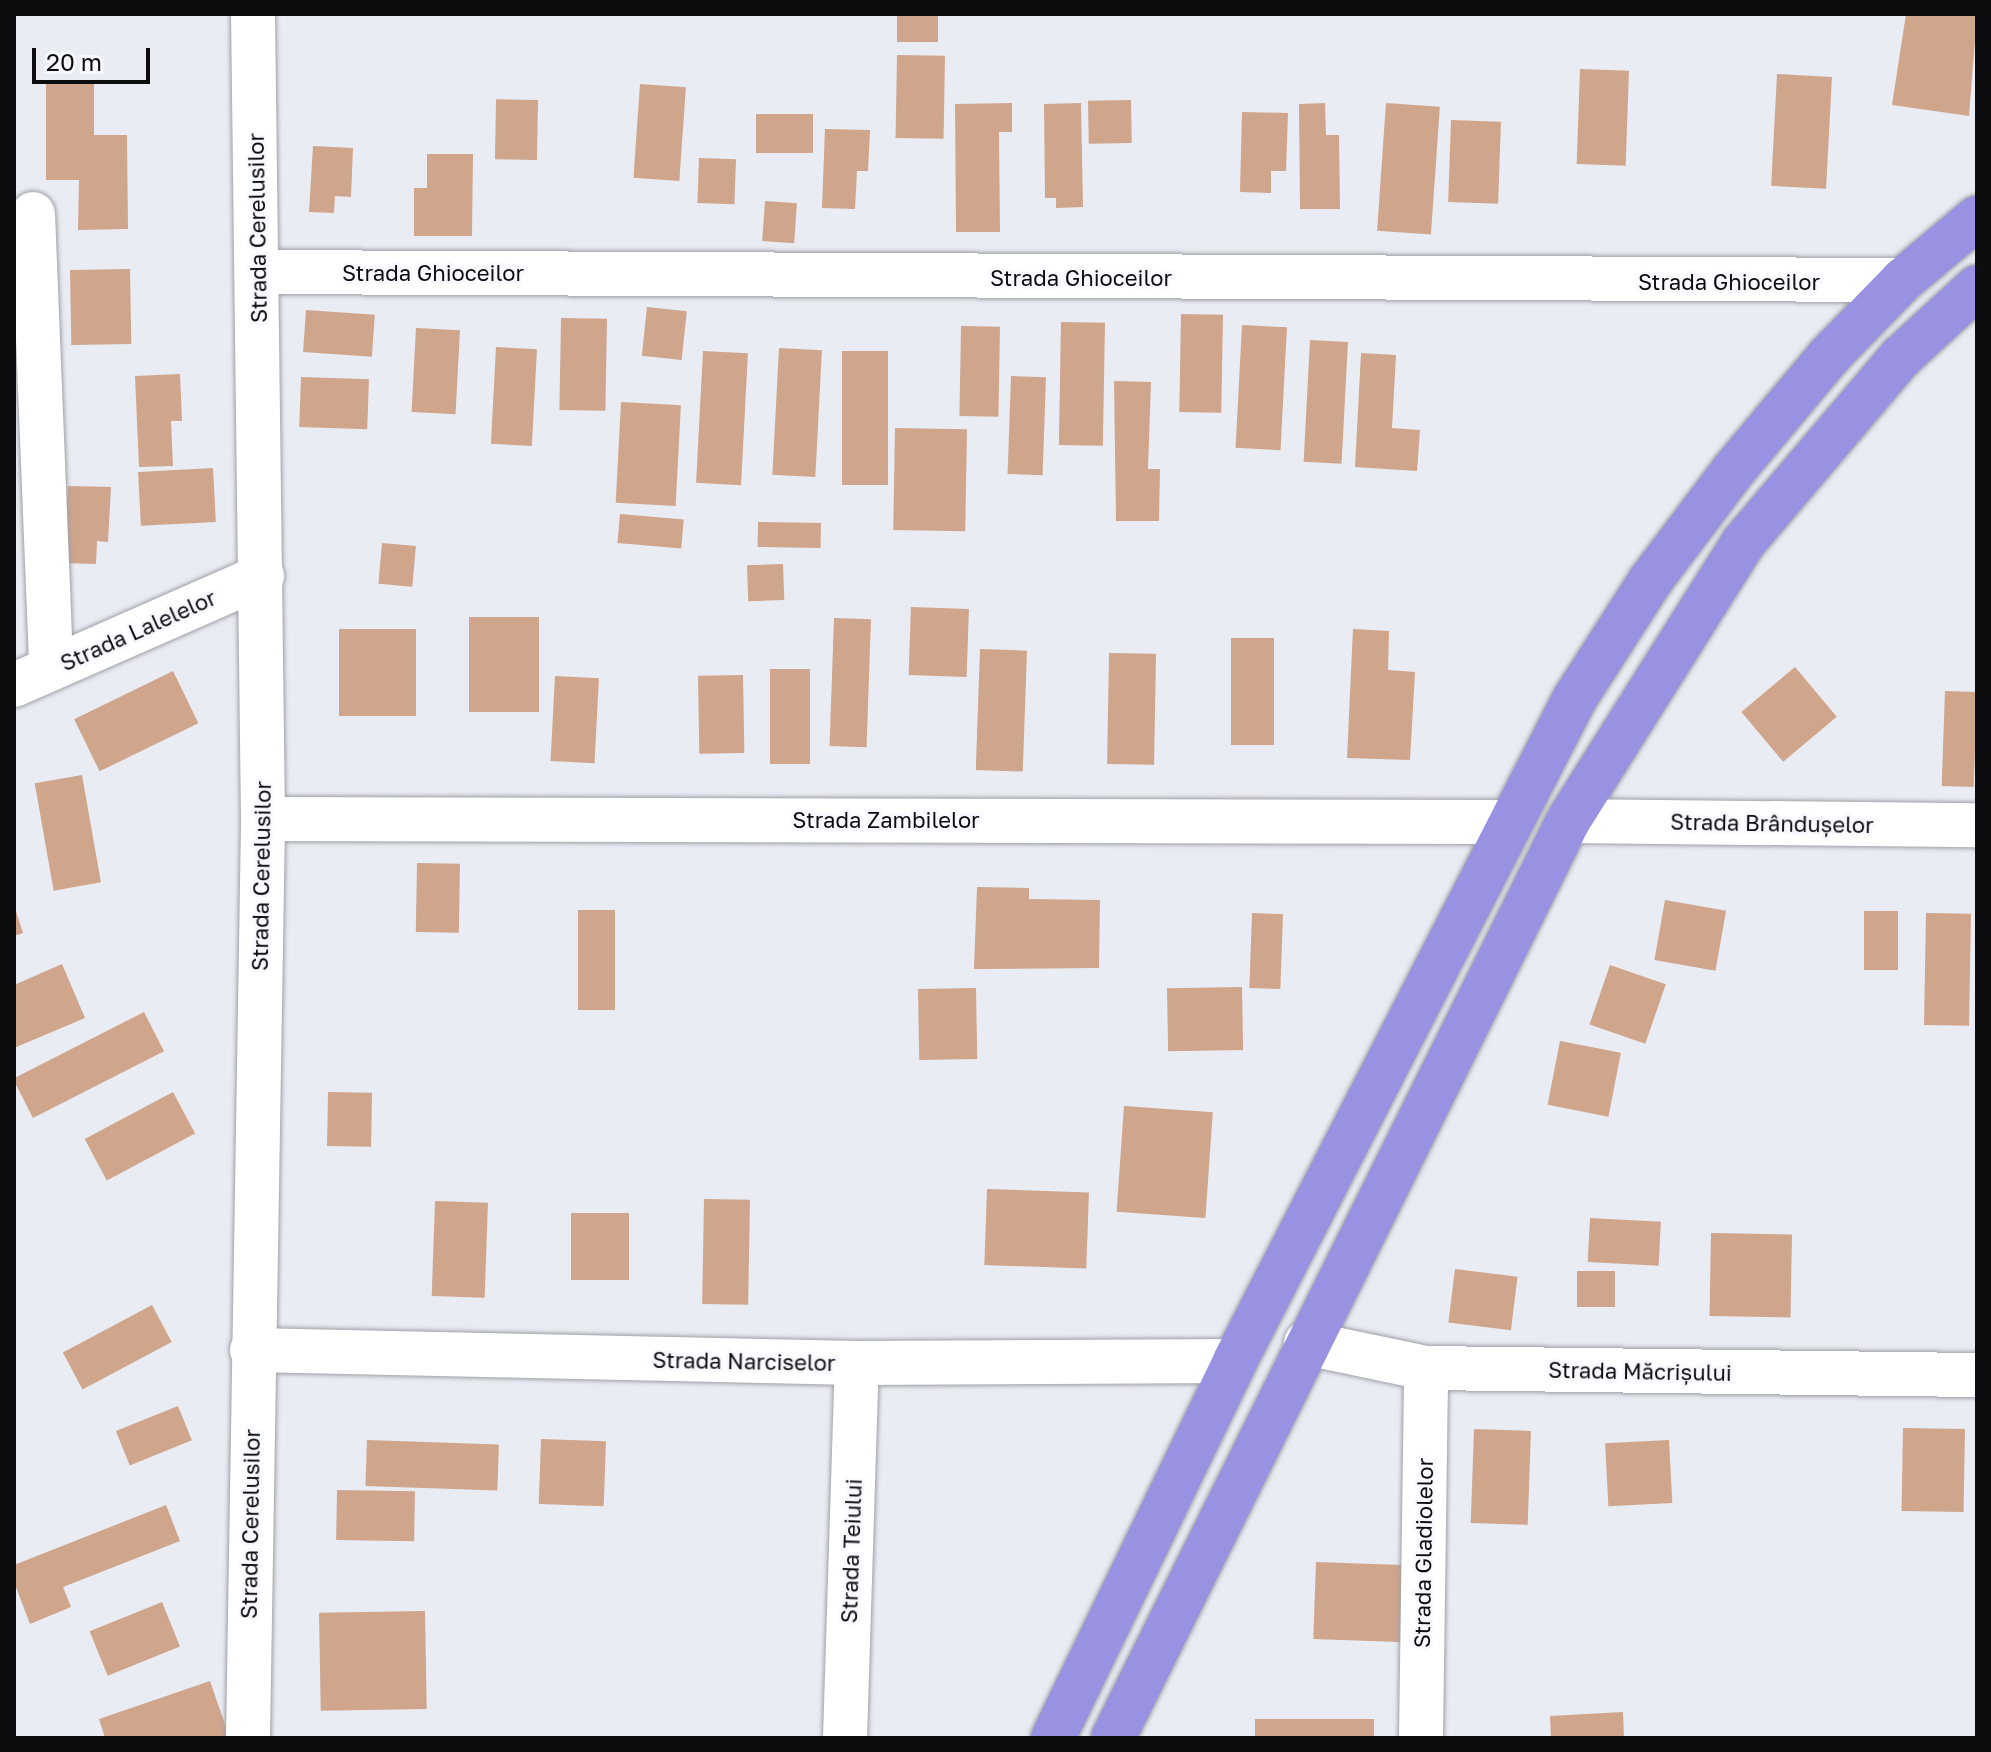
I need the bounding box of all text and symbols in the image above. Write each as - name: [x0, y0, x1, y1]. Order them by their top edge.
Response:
- scale bar: [36, 32, 154, 82]
- text: 20 m: [46, 47, 102, 76]
- street label: Strada Cerelusilor: [242, 133, 272, 323]
- street label: Strada Ghioceilor: [342, 260, 524, 286]
- street label: Strada Ghioceilor: [990, 265, 1172, 291]
- street label: Strada Ghioceilor: [1638, 269, 1820, 295]
- street label: Strada Lalelelor: [56, 584, 220, 676]
- street label: Strada Cerelusilor: [246, 781, 276, 971]
- street label: Strada Zambilelor: [792, 807, 980, 833]
- street label: Strada Brândușelor: [1670, 808, 1874, 838]
- street label: Strada Narciselor: [652, 1346, 836, 1376]
- street label: Strada Măcrișului: [1548, 1356, 1732, 1386]
- street label: Strada Cerelusilor: [235, 1429, 265, 1619]
- street label: Strada Gladiolelor: [1408, 1458, 1438, 1648]
- street label: Strada Teiului: [835, 1478, 867, 1624]

